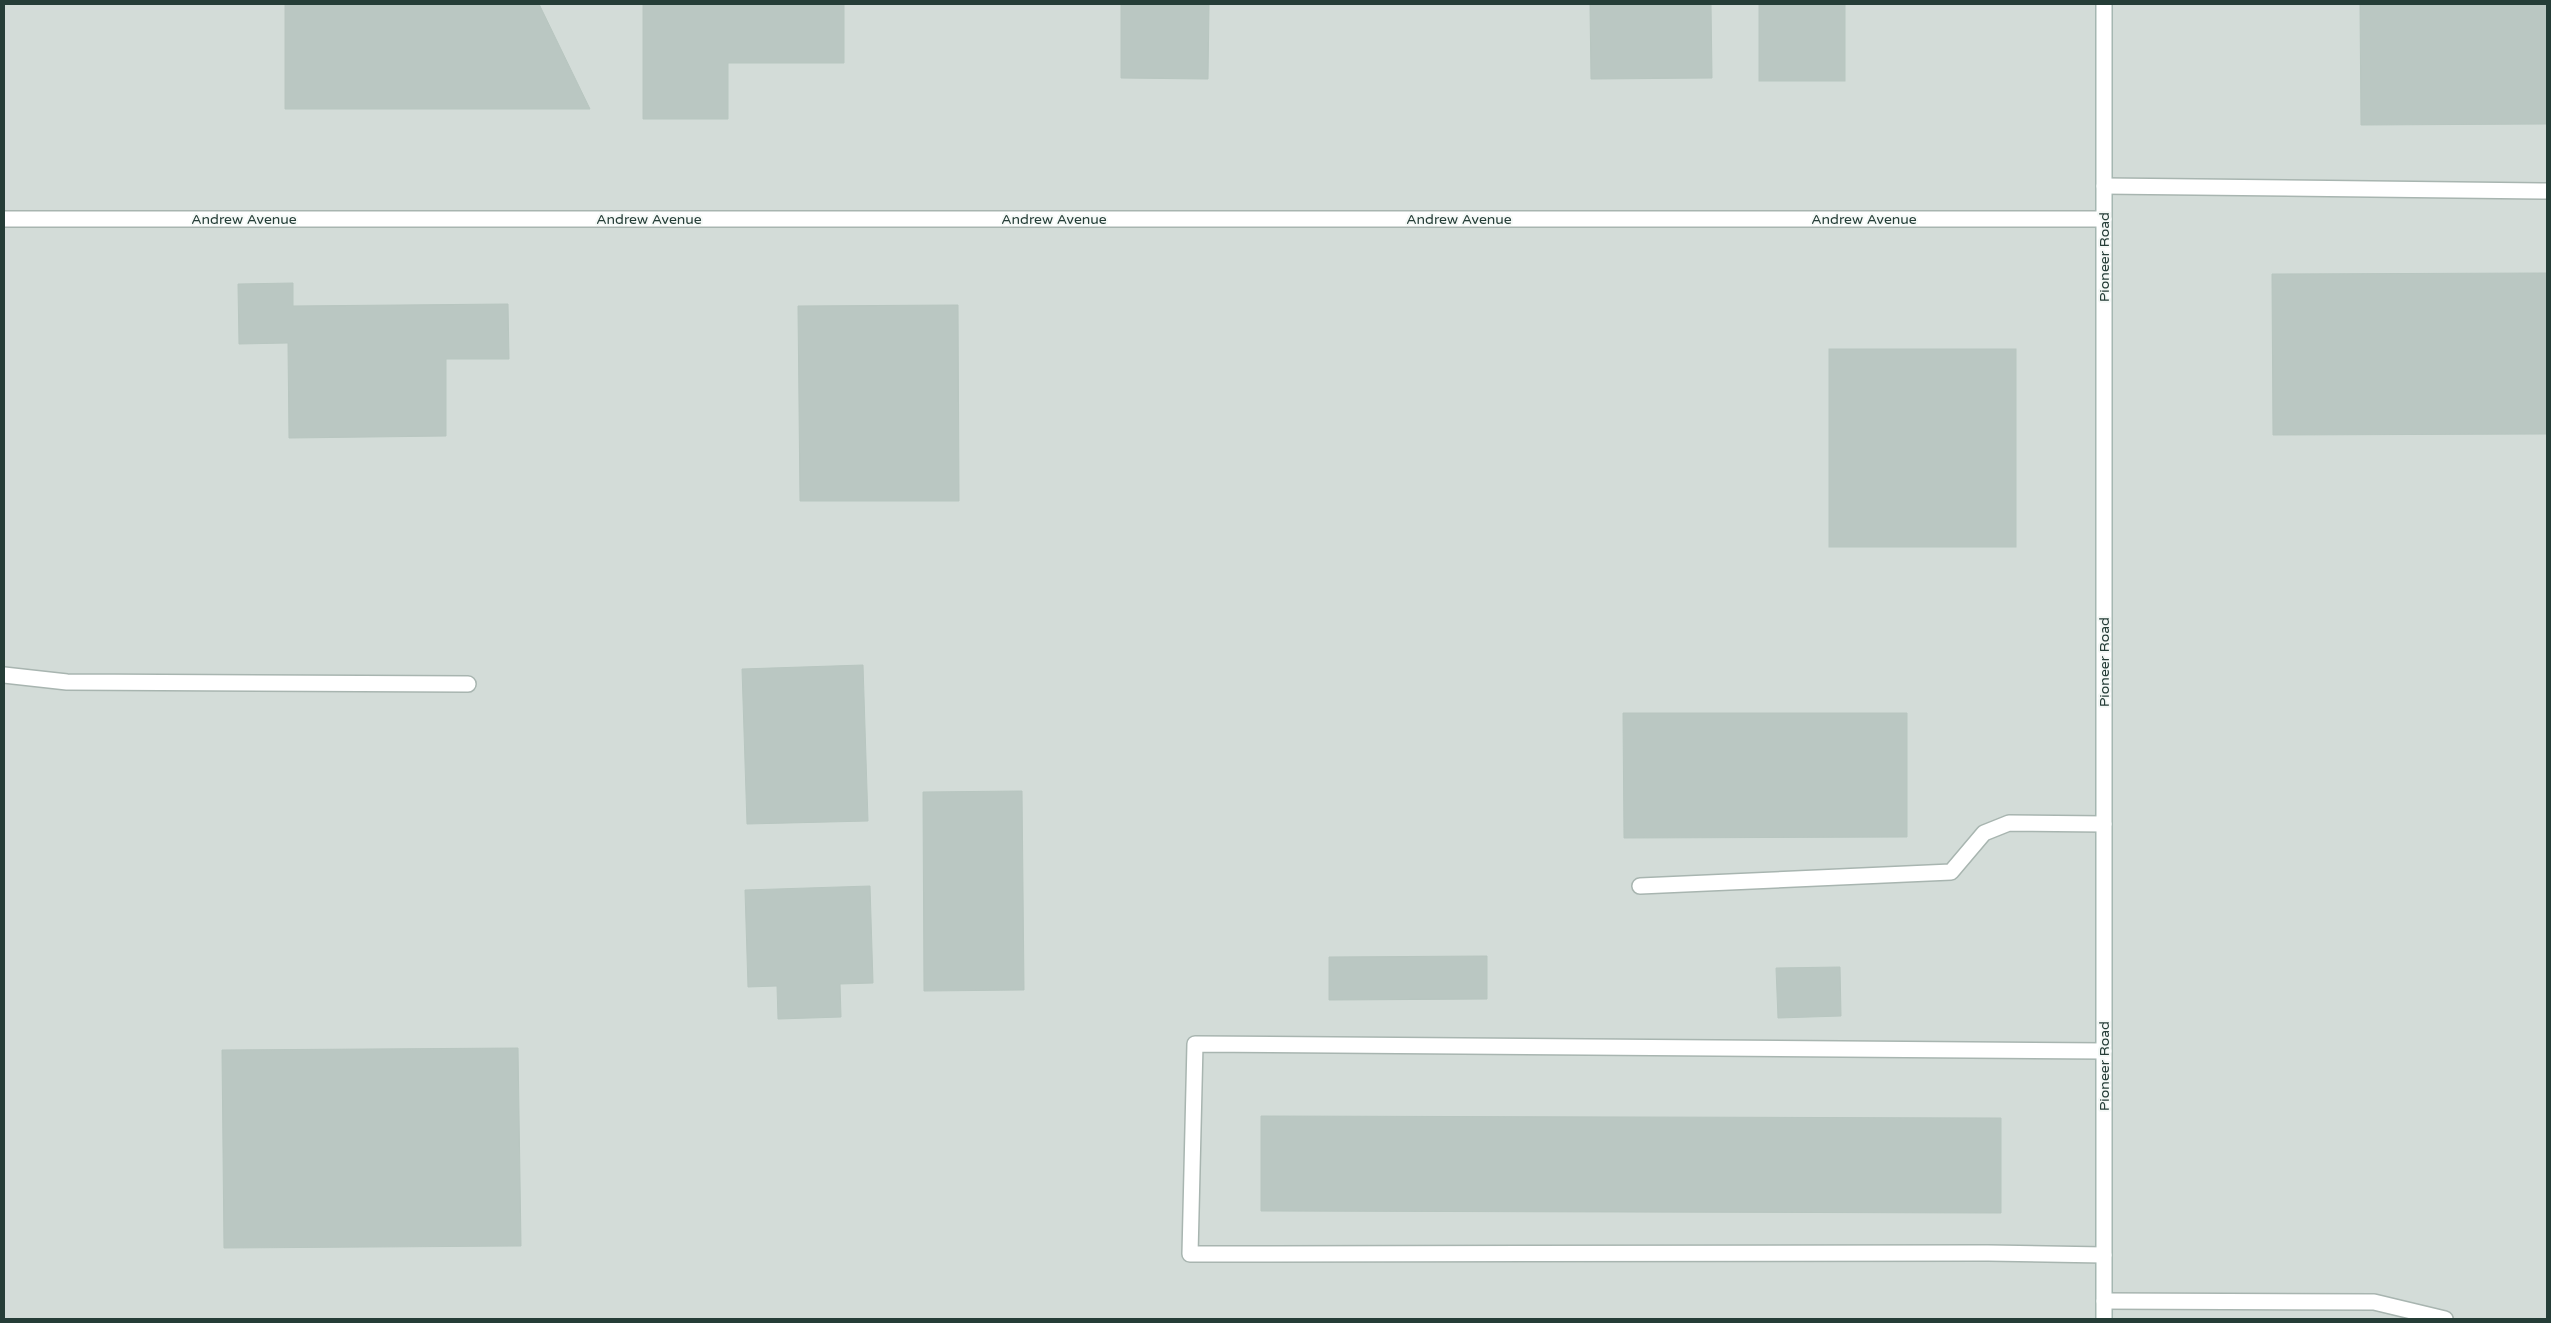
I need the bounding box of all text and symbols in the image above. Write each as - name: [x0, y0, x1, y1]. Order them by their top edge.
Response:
- street label: Andrew Avenue: [191, 211, 297, 228]
- street label: Andrew Avenue: [596, 211, 702, 228]
- street label: Andrew Avenue: [1001, 211, 1107, 228]
- street label: Andrew Avenue: [1406, 211, 1512, 228]
- street label: Andrew Avenue: [1811, 211, 1917, 228]
- street label: Pioneer Road: [2096, 212, 2113, 302]
- street label: Pioneer Road: [2096, 617, 2113, 707]
- street label: Pioneer Road: [2096, 1021, 2113, 1111]

